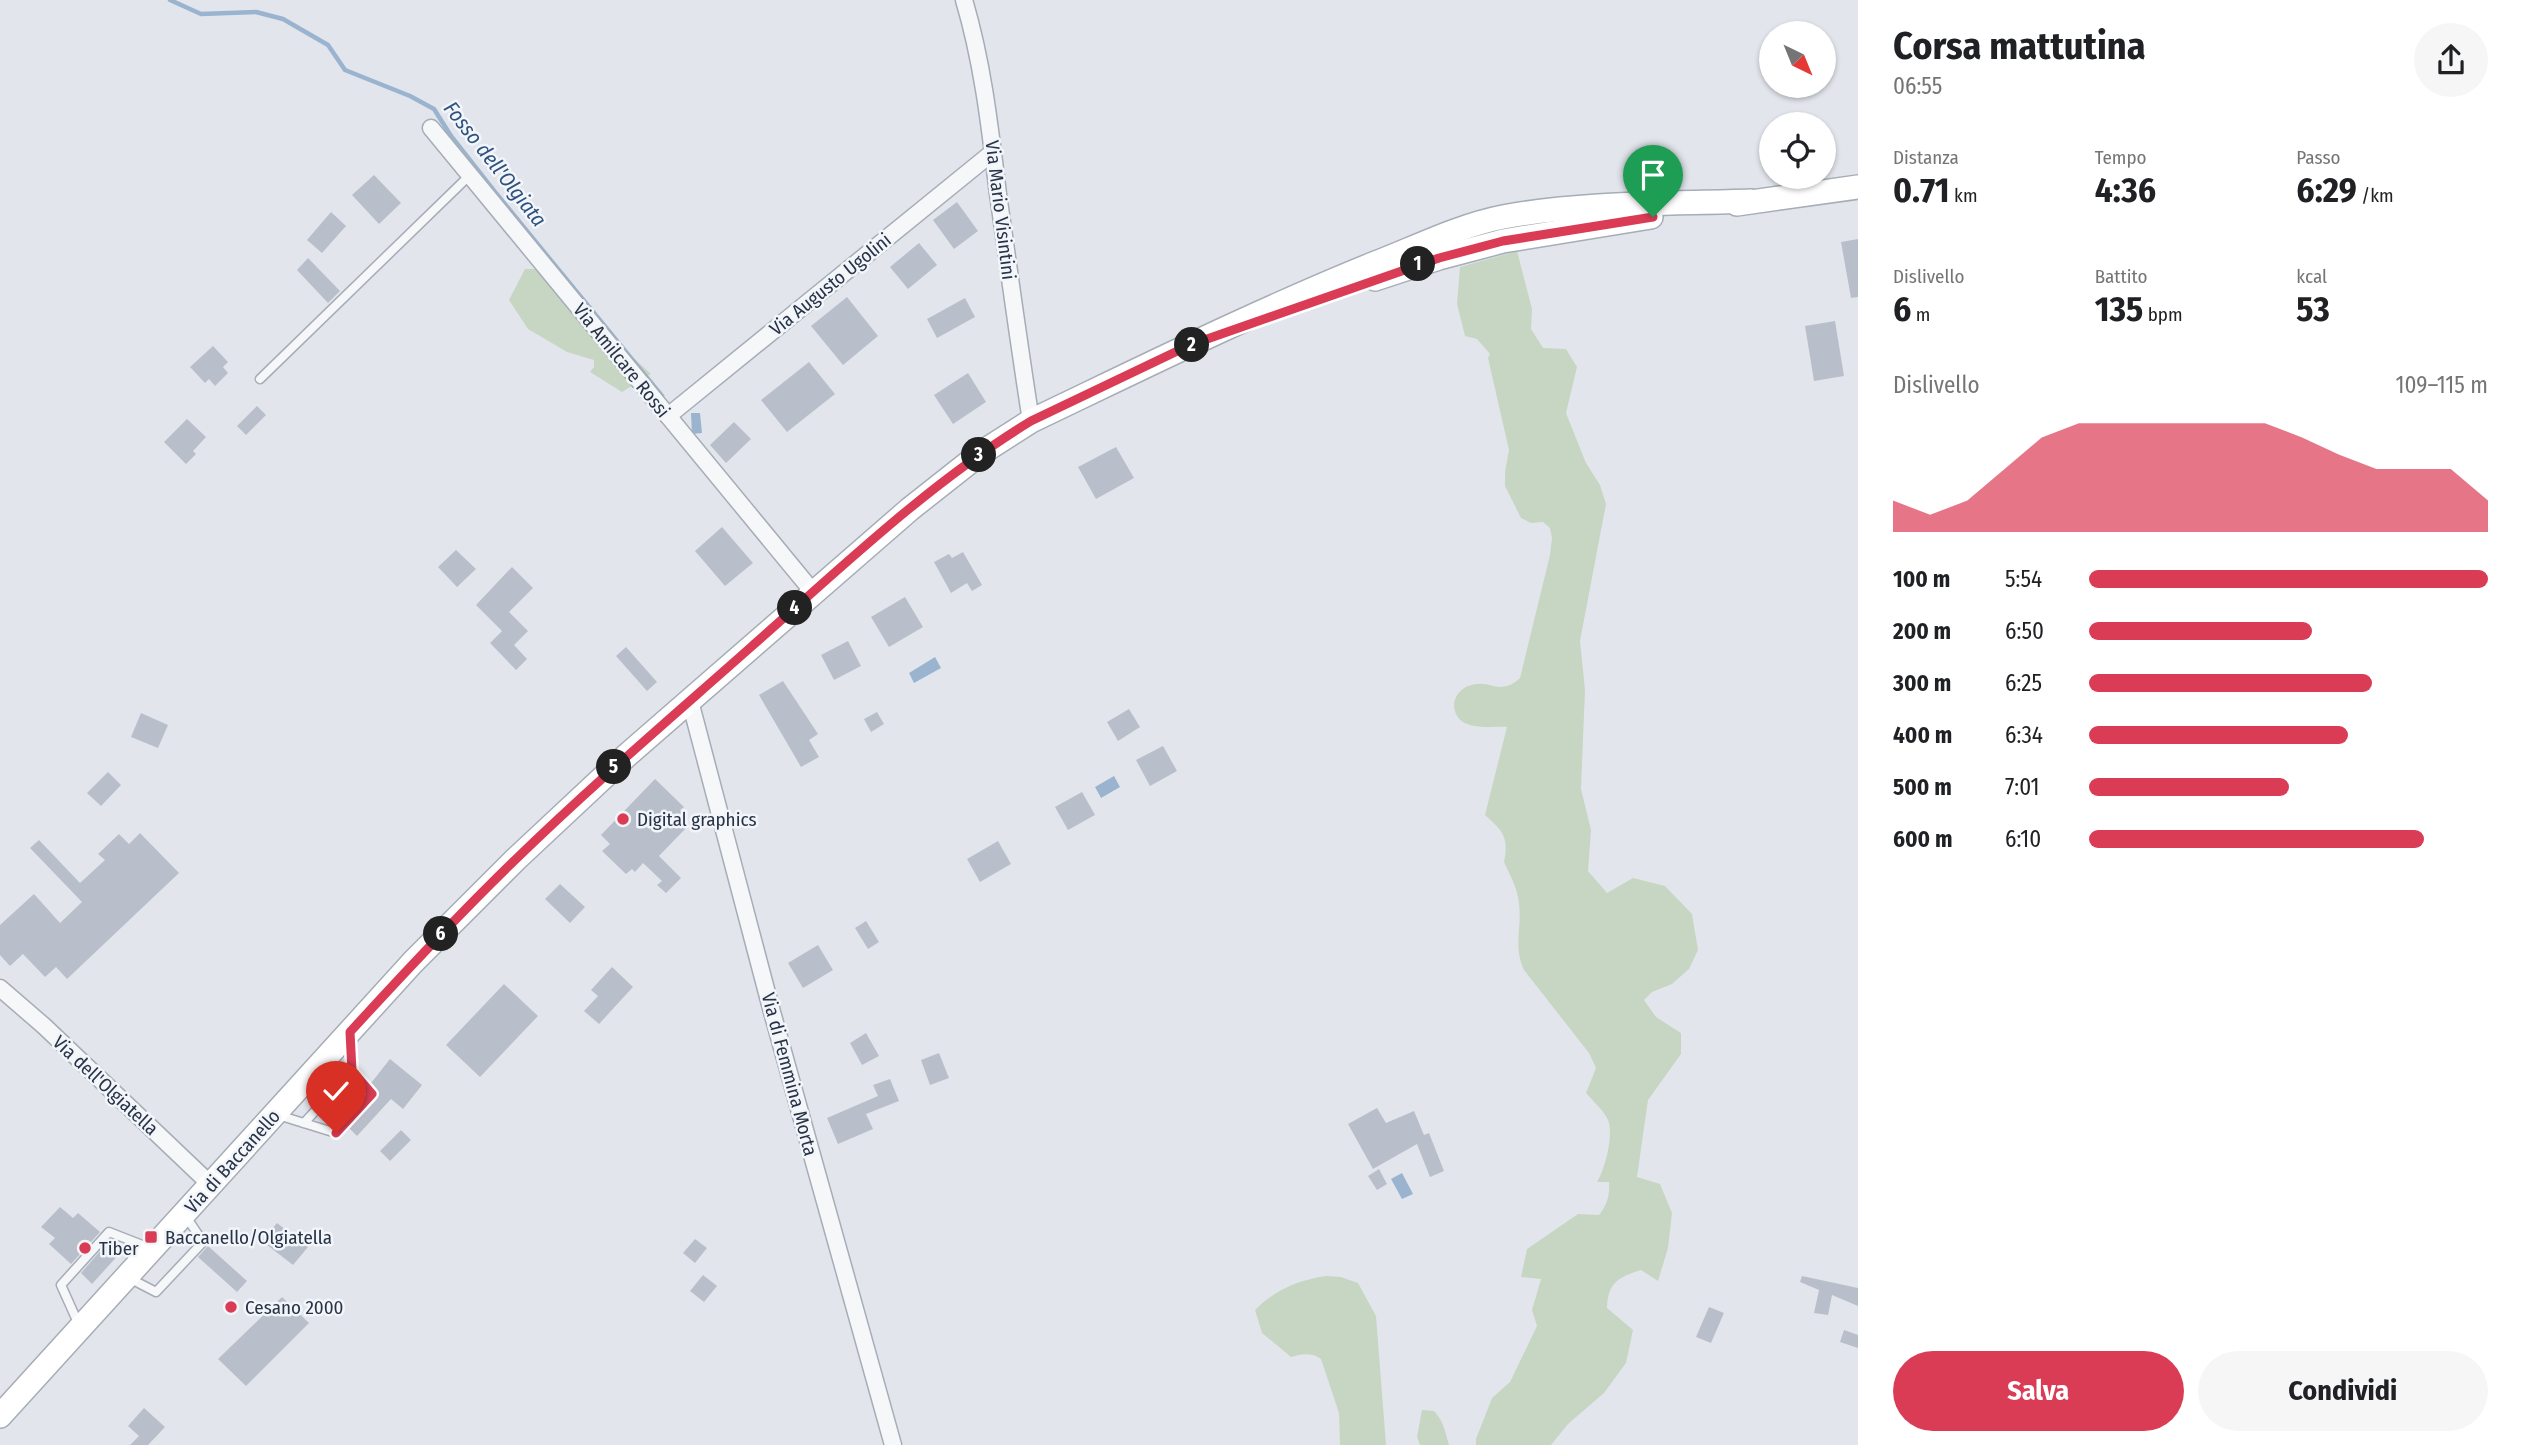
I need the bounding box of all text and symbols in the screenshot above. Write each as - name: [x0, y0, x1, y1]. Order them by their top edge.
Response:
- north arrow: [1759, 21, 1836, 98]
- map controls: [1759, 21, 1836, 189]
- text: Corsa mattutina: [1893, 23, 2146, 69]
- button: share: [2414, 23, 2488, 97]
- text: 06:55: [1893, 72, 1942, 100]
- water label: Fosso dell'Olgiata: [438, 96, 552, 232]
- button: locate: [1759, 112, 1836, 189]
- street label: Via Mario Visintini: [981, 139, 1020, 281]
- pin: [1623, 145, 1683, 217]
- text: Distanza: [1893, 146, 1959, 169]
- text: Tempo: [2095, 146, 2147, 169]
- text: Passo: [2296, 146, 2340, 169]
- icon: arrive: [1634, 156, 1672, 194]
- text: 0.71: [1893, 169, 1950, 211]
- text: 4:36: [2095, 169, 2156, 211]
- text: 6:29: [2296, 169, 2357, 211]
- text: km: [1950, 184, 1978, 207]
- text: /km: [2357, 184, 2394, 207]
- street label: Via Augusto Ugolini: [765, 228, 896, 340]
- pin: 1: [1400, 246, 1436, 282]
- text: 1: [1413, 252, 1422, 275]
- text: Dislivello: [1893, 265, 1964, 288]
- text: Battito: [2095, 265, 2148, 288]
- text: kcal: [2296, 265, 2327, 288]
- text: 6: [1893, 288, 1911, 330]
- text: 135: [2095, 288, 2143, 330]
- text: 53: [2296, 288, 2330, 330]
- street label: Via Amilcare Rossi: [568, 298, 675, 422]
- text: m: [1911, 303, 1930, 326]
- text: bpm: [2143, 303, 2183, 326]
- pin: 2: [1174, 328, 1210, 362]
- text: 2: [1187, 333, 1196, 356]
- text: Dislivello: [1893, 371, 1979, 399]
- text: 109–115 m: [2395, 371, 2488, 399]
- pin: 3: [962, 438, 996, 472]
- text: 3: [974, 443, 983, 466]
- text: 100 m: [1893, 565, 1950, 593]
- text: 5:54: [2005, 565, 2042, 593]
- pin: 4: [778, 590, 812, 626]
- text: 4: [790, 596, 799, 619]
- text: 200 m: [1893, 617, 1951, 645]
- text: 6:50: [2005, 617, 2044, 645]
- text: 300 m: [1893, 669, 1951, 697]
- text: 6:25: [2005, 669, 2042, 697]
- text: 400 m: [1893, 721, 1952, 749]
- text: 6:34: [2005, 721, 2043, 749]
- pin: 5: [596, 750, 632, 784]
- text: 5: [609, 755, 618, 778]
- text: 500 m: [1893, 773, 1952, 801]
- text: 7:01: [2005, 773, 2040, 801]
- place label: Digital graphics: [637, 808, 757, 831]
- marker: Digital graphics: [615, 811, 631, 827]
- text: 600 m: [1893, 825, 1952, 853]
- text: 6:10: [2005, 825, 2041, 853]
- pin: 6: [424, 916, 458, 951]
- text: 6: [436, 922, 445, 945]
- street label: Via di Femmina Morta: [757, 990, 822, 1158]
- street label: Via dell'Olgiatella: [48, 1031, 163, 1140]
- pin: [306, 1061, 366, 1133]
- icon: check: [317, 1072, 355, 1110]
- street label: Via di Baccanello: [180, 1105, 285, 1218]
- place label: Baccanello/Olgiatella: [165, 1226, 332, 1249]
- marker: Baccanello/Olgiatella: [143, 1229, 159, 1245]
- place label: Tiber: [99, 1237, 139, 1260]
- marker: Tiber: [77, 1240, 93, 1256]
- place label: Cesano 2000: [245, 1296, 344, 1319]
- marker: Cesano 2000: [223, 1299, 239, 1315]
- button: Salva: [1893, 1351, 2184, 1431]
- button: Condividi: [2198, 1351, 2488, 1431]

